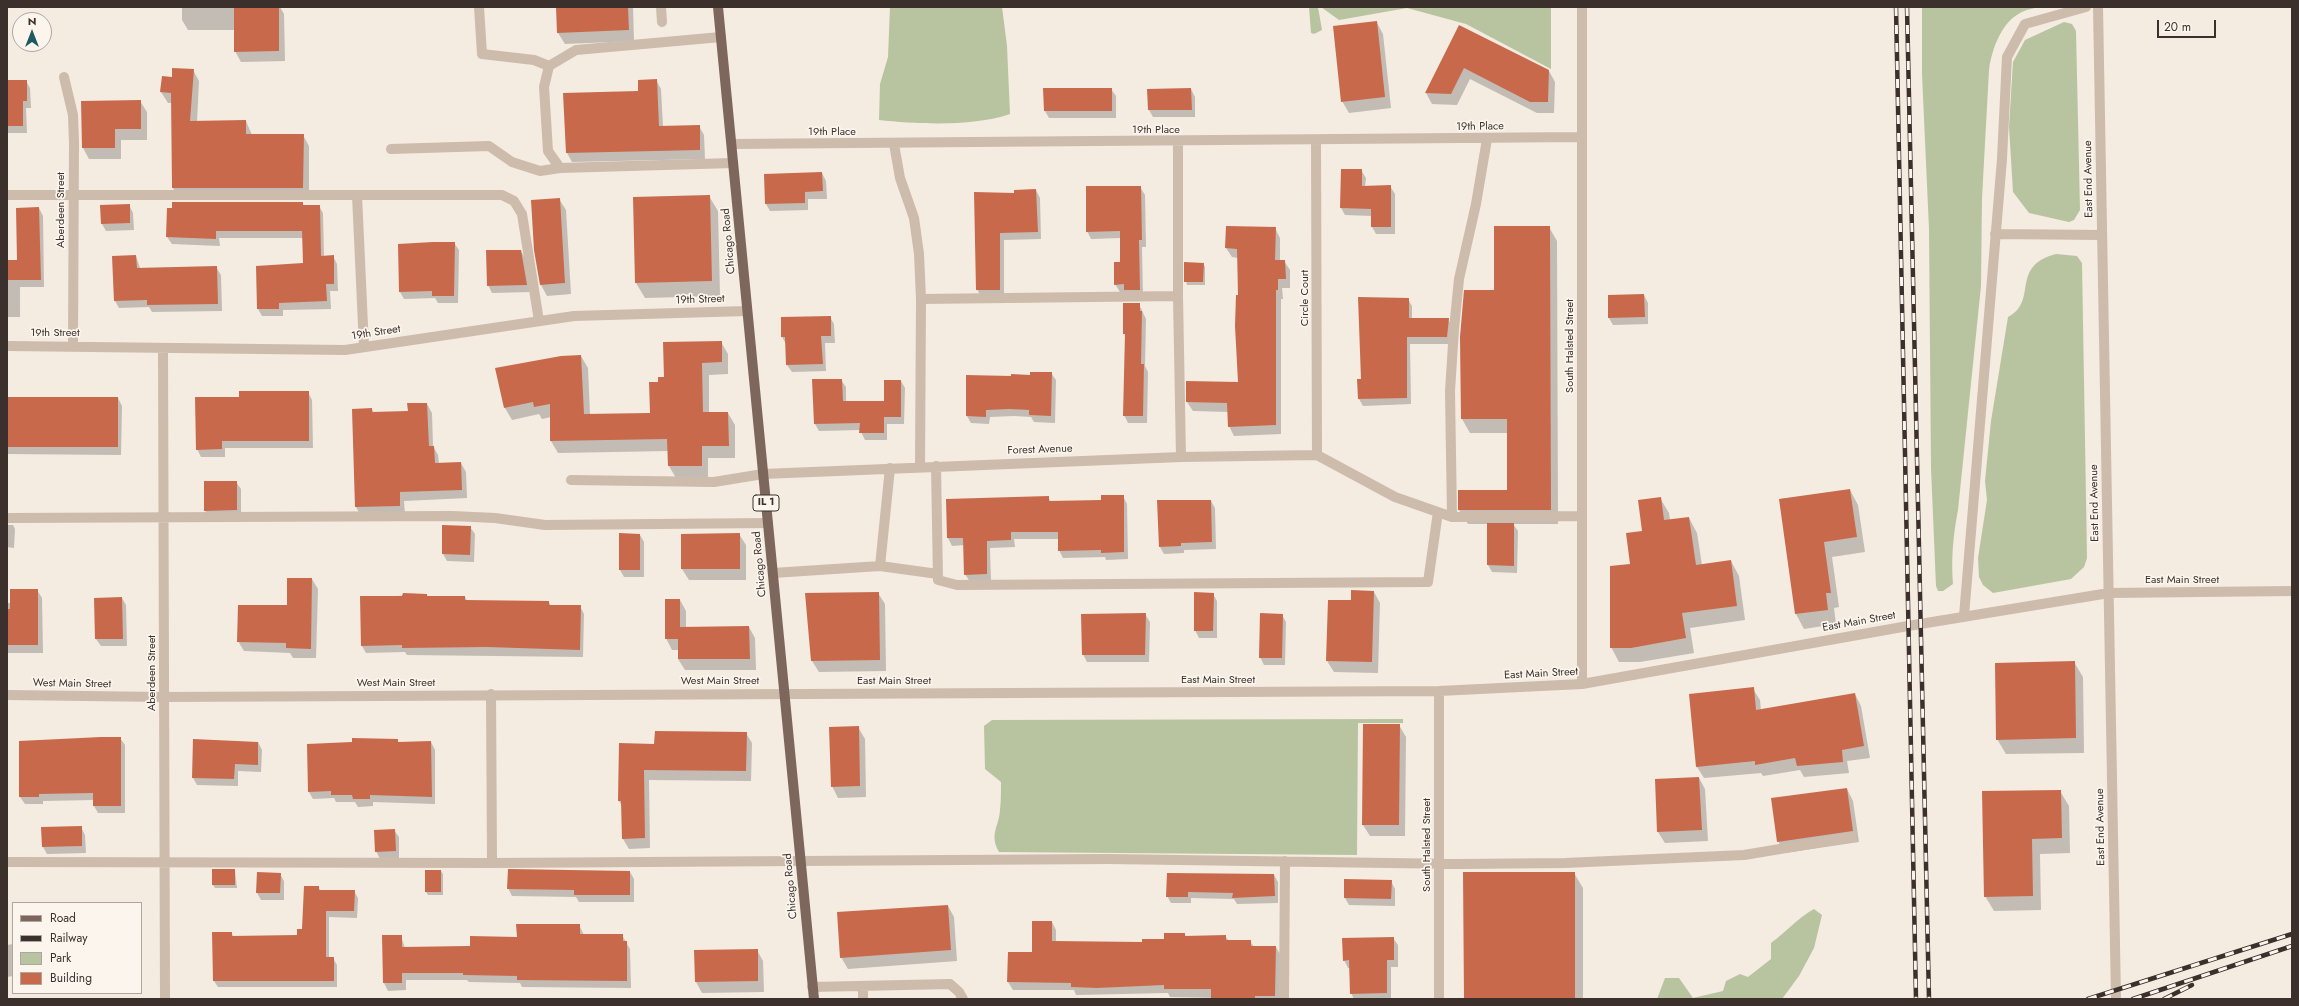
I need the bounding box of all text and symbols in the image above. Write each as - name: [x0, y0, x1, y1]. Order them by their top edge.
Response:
- north arrow: [12, 12, 52, 52]
- scale bar: [2159, 12, 2218, 38]
- text: N: [28, 13, 36, 29]
- text: 20 m: [2164, 18, 2191, 36]
- street label: 19th Place: [1456, 120, 1504, 134]
- street label: 19th Place: [1132, 123, 1180, 137]
- street label: 19th Place: [808, 125, 856, 139]
- street label: East End Avenue: [2082, 140, 2096, 218]
- street label: Aberdeen Street: [54, 172, 68, 248]
- street label: Chicago Road: [720, 208, 738, 274]
- street label: Circle Court: [1298, 270, 1312, 326]
- street label: 19th Street: [675, 293, 725, 307]
- street label: South Halsted Street: [1563, 299, 1577, 393]
- street label: 19th Street: [351, 323, 401, 343]
- street label: 19th Street: [30, 326, 80, 340]
- street label: Forest Avenue: [1007, 442, 1073, 458]
- street label: East End Avenue: [2088, 464, 2102, 542]
- road number: IL 1: [753, 495, 779, 511]
- street label: Chicago Road: [751, 531, 769, 597]
- street label: East Main Street: [2145, 573, 2219, 587]
- street label: East Main Street: [1821, 609, 1897, 635]
- street label: Aberdeen Street: [145, 635, 159, 711]
- street label: East Main Street: [1504, 665, 1578, 683]
- street label: East Main Street: [1181, 673, 1255, 687]
- street label: West Main Street: [681, 674, 759, 688]
- street label: East Main Street: [857, 674, 931, 688]
- street label: West Main Street: [357, 676, 435, 690]
- street label: West Main Street: [33, 677, 111, 691]
- street label: East End Avenue: [2094, 788, 2108, 866]
- street label: South Halsted Street: [1420, 798, 1434, 892]
- street label: Chicago Road: [782, 853, 800, 919]
- legend: [12, 902, 142, 994]
- text: Road: [50, 909, 76, 927]
- text: Railway: [50, 929, 88, 947]
- text: Park: [50, 949, 71, 967]
- text: Building: [50, 969, 92, 987]

